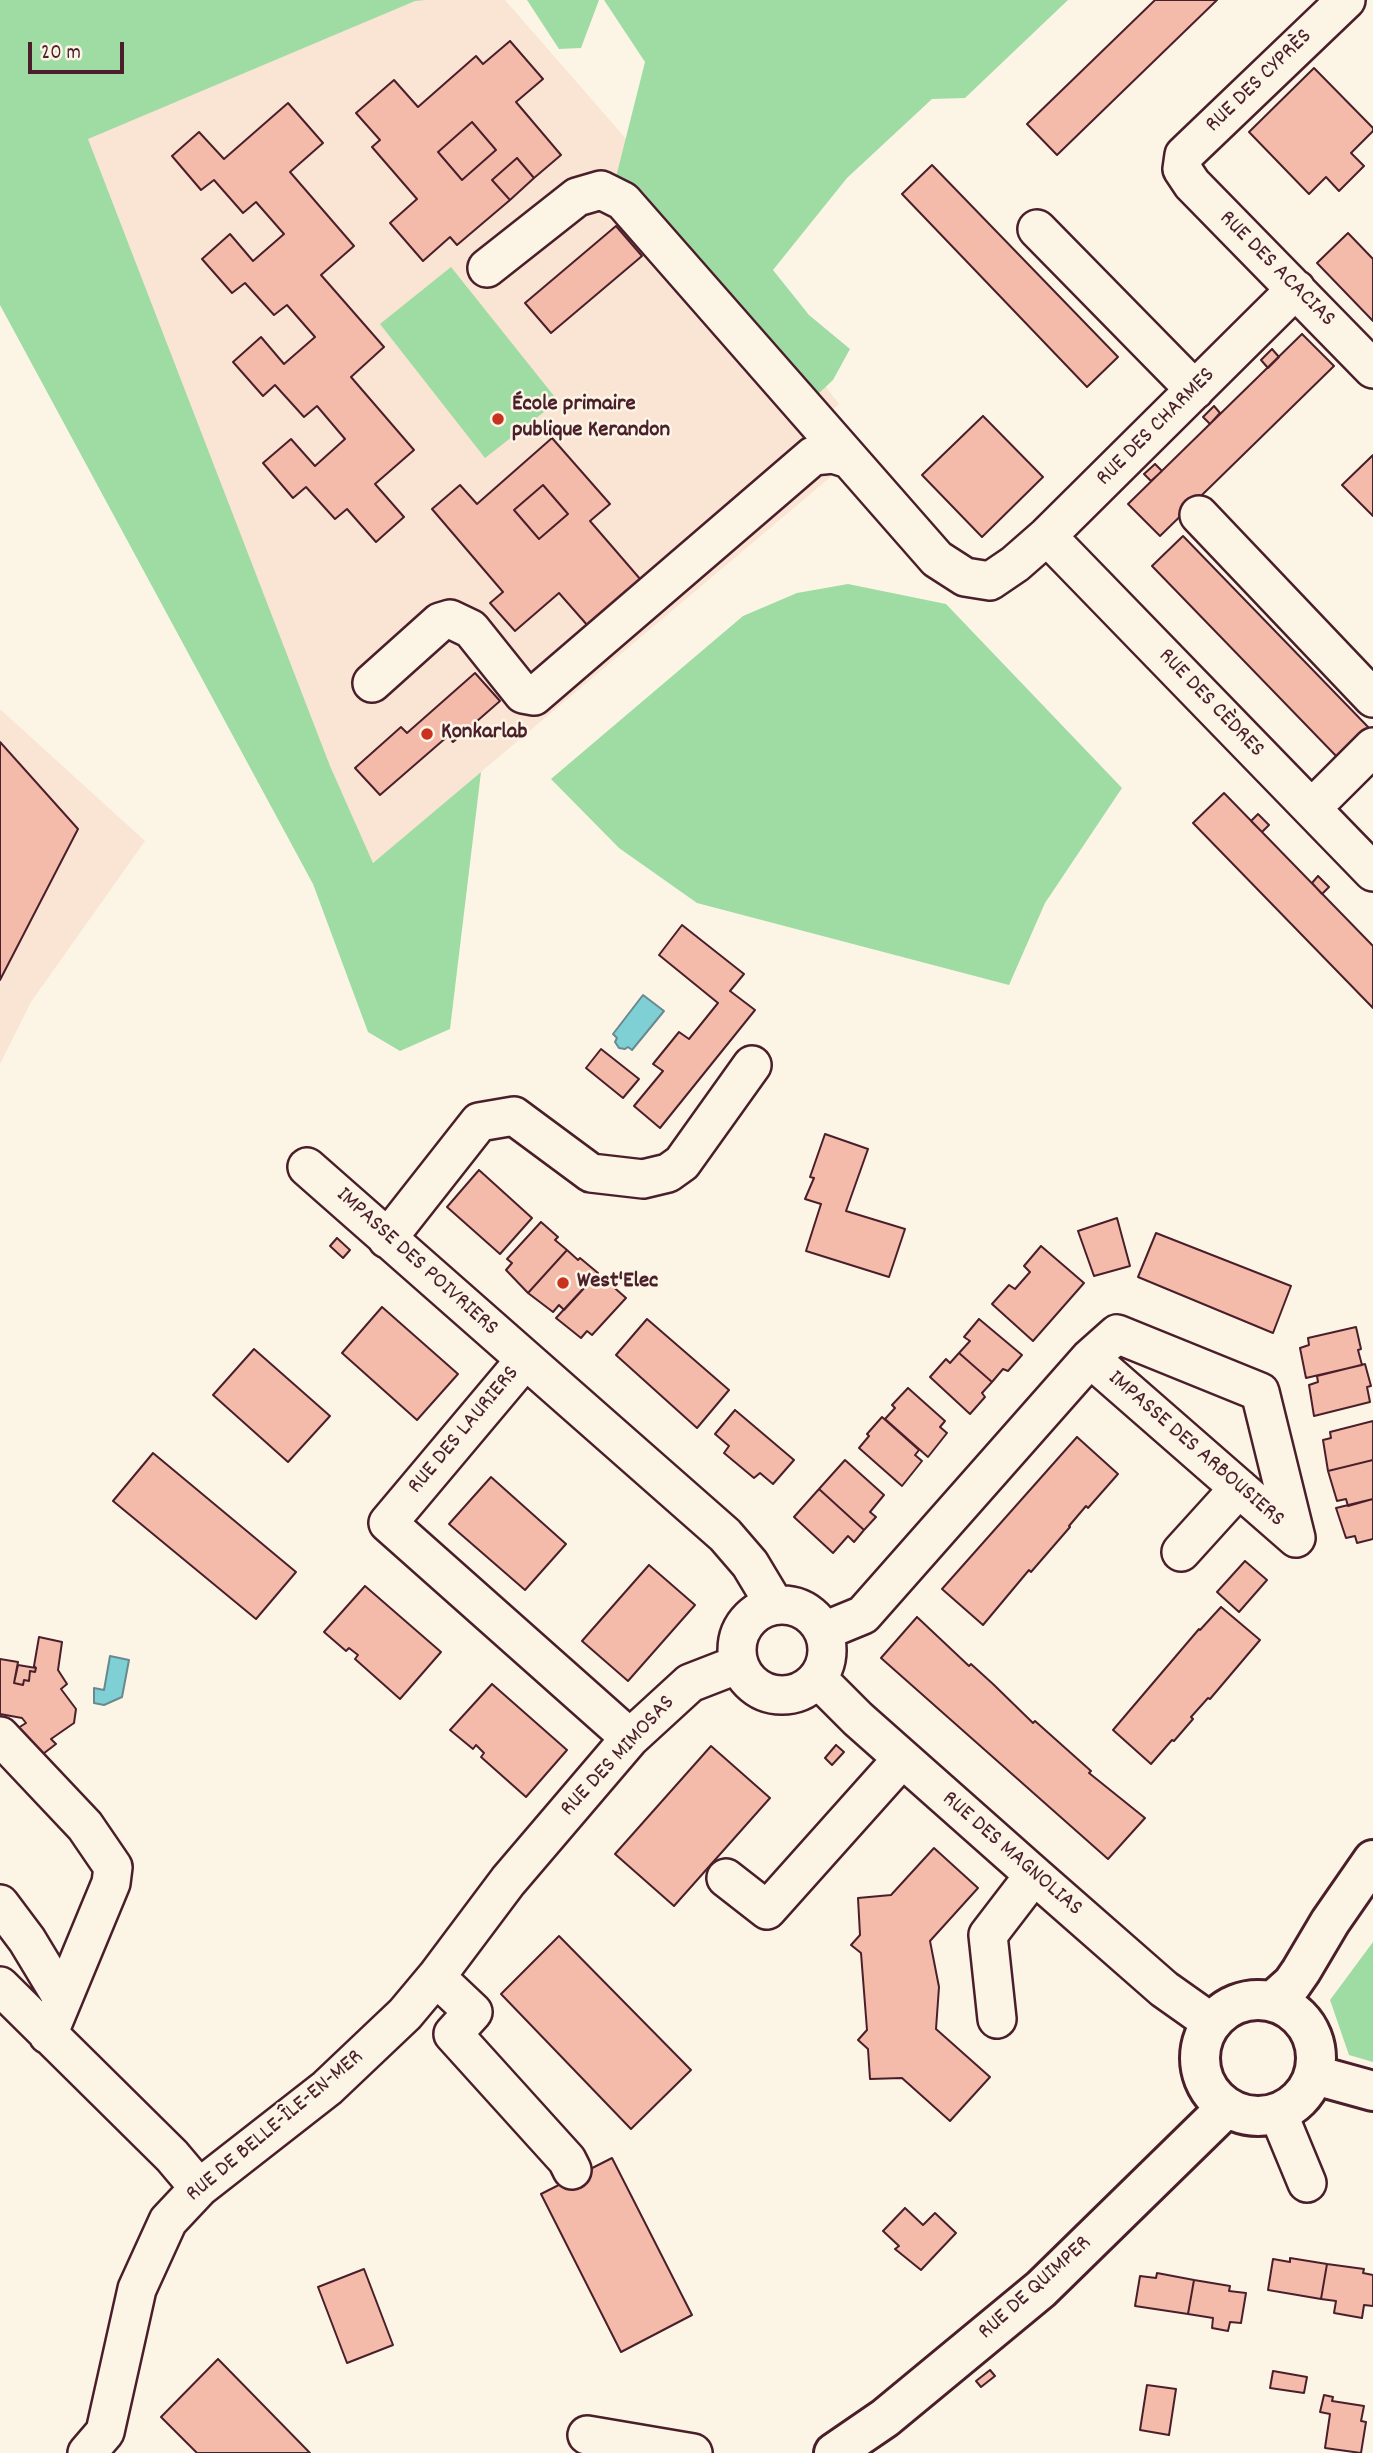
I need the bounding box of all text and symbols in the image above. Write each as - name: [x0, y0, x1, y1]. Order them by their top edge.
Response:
- street label: RUE DES CYPRÈS: [1201, 24, 1319, 140]
- scale bar: [32, 28, 128, 72]
- text: 20 m: [41, 39, 81, 69]
- street label: RUE DES ACACIAS: [1212, 206, 1340, 334]
- street label: RUE DES CHARMES: [1092, 363, 1222, 493]
- place label: École primaire publique Kerandon: [512, 392, 670, 446]
- marker: École primaire publique Kerandon: [490, 411, 506, 427]
- street label: RUE DES CÈDRES: [1151, 644, 1269, 764]
- place label: Konkarlab: [441, 720, 527, 748]
- marker: Konkarlab: [419, 726, 435, 742]
- street label: IMPASSE DES POIVRIERS: [329, 1183, 503, 1343]
- place label: West'Elec: [577, 1269, 658, 1297]
- marker: West'Elec: [555, 1275, 571, 1291]
- street label: RUE DES LAURIERS: [403, 1361, 527, 1501]
- street label: IMPASSE DES ARBOUSIERS: [1101, 1366, 1289, 1534]
- street label: RUE DES MIMOSAS: [556, 1691, 682, 1823]
- street label: RUE DES MAGNOLIAS: [935, 1786, 1087, 1924]
- street label: RUE DE BELLE-ÎLE-EN-MER: [182, 2045, 370, 2209]
- street label: RUE DE QUIMPER: [974, 2231, 1098, 2347]

